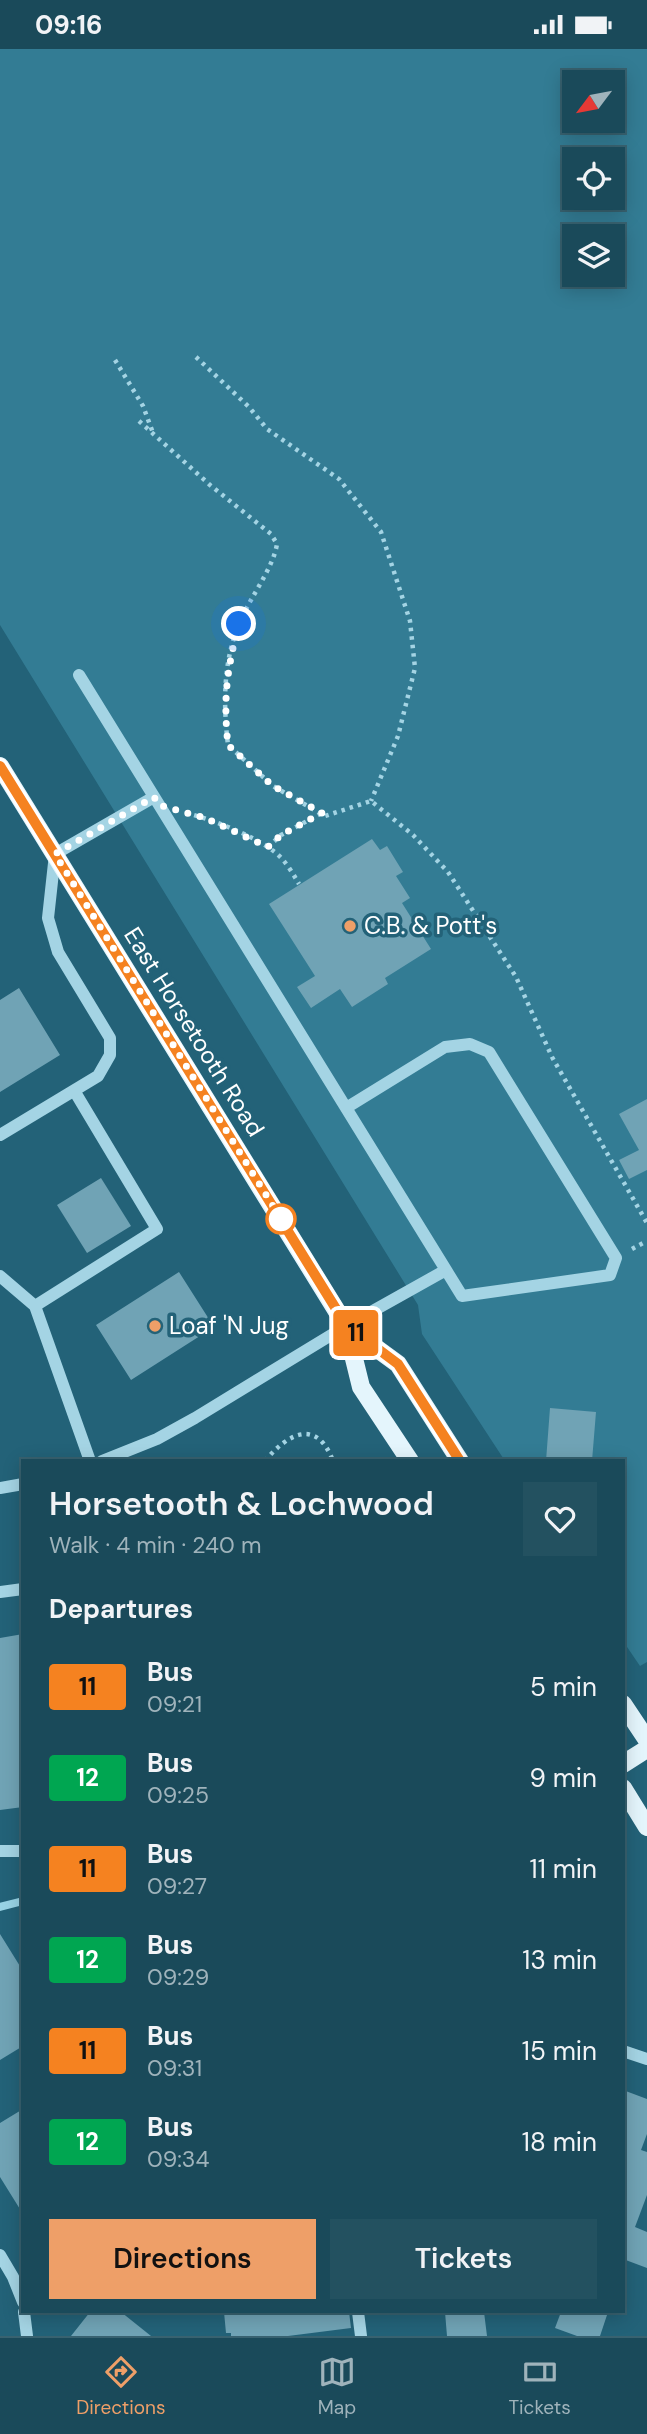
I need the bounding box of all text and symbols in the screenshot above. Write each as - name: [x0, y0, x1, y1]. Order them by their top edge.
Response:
- text: 09:16: [35, 8, 102, 42]
- north arrow: [562, 70, 625, 133]
- map controls: [562, 70, 625, 287]
- button: locate: [562, 147, 625, 210]
- button: layers: [562, 224, 625, 287]
- your location: [221, 606, 256, 641]
- place label: C.B. & Pott's: [364, 910, 497, 941]
- marker: C.B. & Pott's: [342, 918, 358, 934]
- street label: East Horsetooth Road: [117, 921, 271, 1142]
- unlabelled marker: [266, 1204, 296, 1234]
- place label: Loaf 'N Jug: [169, 1310, 289, 1341]
- line badge: 11: [324, 1310, 388, 1356]
- text: 11: [347, 1317, 365, 1348]
- marker: Loaf 'N Jug: [147, 1318, 163, 1334]
- text: Horsetooth & Lochwood: [49, 1482, 434, 1525]
- button: heart: [523, 1482, 597, 1556]
- text: Walk · 4 min · 240 m: [49, 1530, 261, 1560]
- text: Departures: [49, 1592, 193, 1626]
- text: Bus: [147, 1655, 193, 1689]
- text: 5 min: [530, 1670, 597, 1704]
- text: 11: [79, 1671, 96, 1702]
- text: 09:21: [147, 1689, 202, 1719]
- text: Bus: [147, 1746, 193, 1780]
- text: 9 min: [529, 1761, 597, 1795]
- text: 12: [76, 1762, 99, 1793]
- text: 09:25: [147, 1780, 209, 1810]
- text: Bus: [147, 1837, 193, 1871]
- text: 11 min: [530, 1852, 597, 1886]
- text: 11: [79, 1853, 96, 1884]
- text: 09:27: [147, 1871, 207, 1901]
- text: Bus: [147, 1928, 193, 1962]
- text: 13 min: [522, 1943, 597, 1977]
- text: 12: [76, 1944, 99, 1975]
- text: 09:29: [147, 1962, 209, 1992]
- text: Bus: [147, 2019, 193, 2053]
- text: 15 min: [522, 2034, 597, 2068]
- text: 11: [79, 2035, 96, 2066]
- text: 09:31: [147, 2053, 202, 2083]
- text: Bus: [147, 2110, 193, 2144]
- text: 18 min: [522, 2125, 597, 2159]
- text: 12: [76, 2126, 99, 2157]
- text: 09:34: [147, 2144, 209, 2174]
- button: Directions: [49, 2219, 316, 2299]
- button: Tickets: [330, 2219, 597, 2299]
- tab: Directions: [76, 2353, 166, 2420]
- tab: Map: [318, 2353, 356, 2420]
- tab: Tickets: [508, 2353, 571, 2420]

